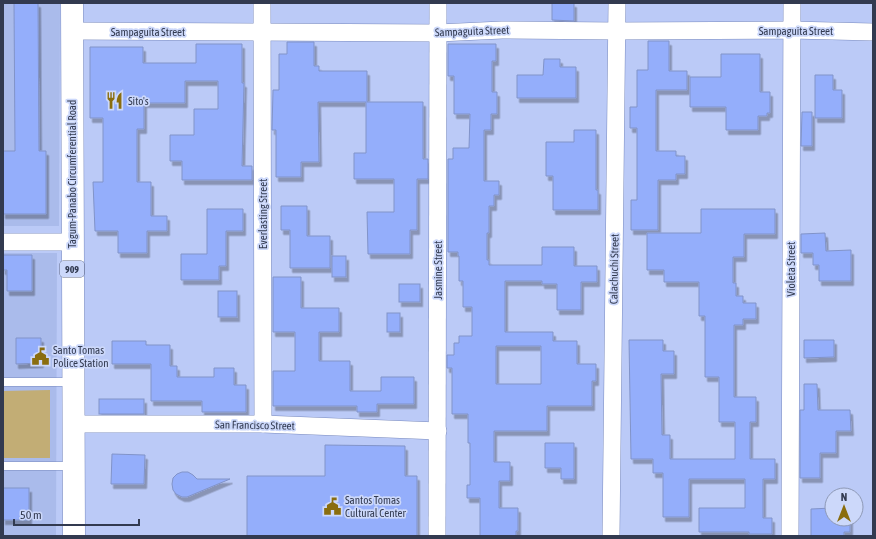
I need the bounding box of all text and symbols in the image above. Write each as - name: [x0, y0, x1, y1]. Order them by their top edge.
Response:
- street label: Sampaguita Street: [435, 24, 509, 38]
- street label: Sampaguita Street: [759, 25, 833, 37]
- street label: Sampaguita Street: [111, 26, 185, 38]
- restaurant icon: Sito's: [105, 91, 125, 111]
- place label: Sito's: [128, 95, 149, 107]
- street label: Tagum-Panabo Circumferential Road: [66, 100, 78, 248]
- street label: Everlasting Street: [257, 179, 269, 249]
- street label: Calachuchi Street: [607, 234, 621, 304]
- street label: Jasmine Street: [432, 241, 444, 299]
- street label: Violeta Street: [785, 242, 797, 296]
- road number: 909: [60, 261, 84, 277]
- place label: Santo Tomas Police Station: [53, 344, 109, 369]
- public building icon: Santo Tomas Police Station: [30, 346, 50, 366]
- street label: San Francisco Street: [215, 418, 295, 432]
- north arrow: [824, 487, 864, 527]
- text: N: [841, 491, 847, 503]
- place label: Santos Tomas Cultural Center: [345, 494, 407, 519]
- public building icon: Santos Tomas Cultural Center: [322, 496, 342, 516]
- scale bar: [14, 501, 139, 527]
- text: 50 m: [20, 508, 42, 522]

